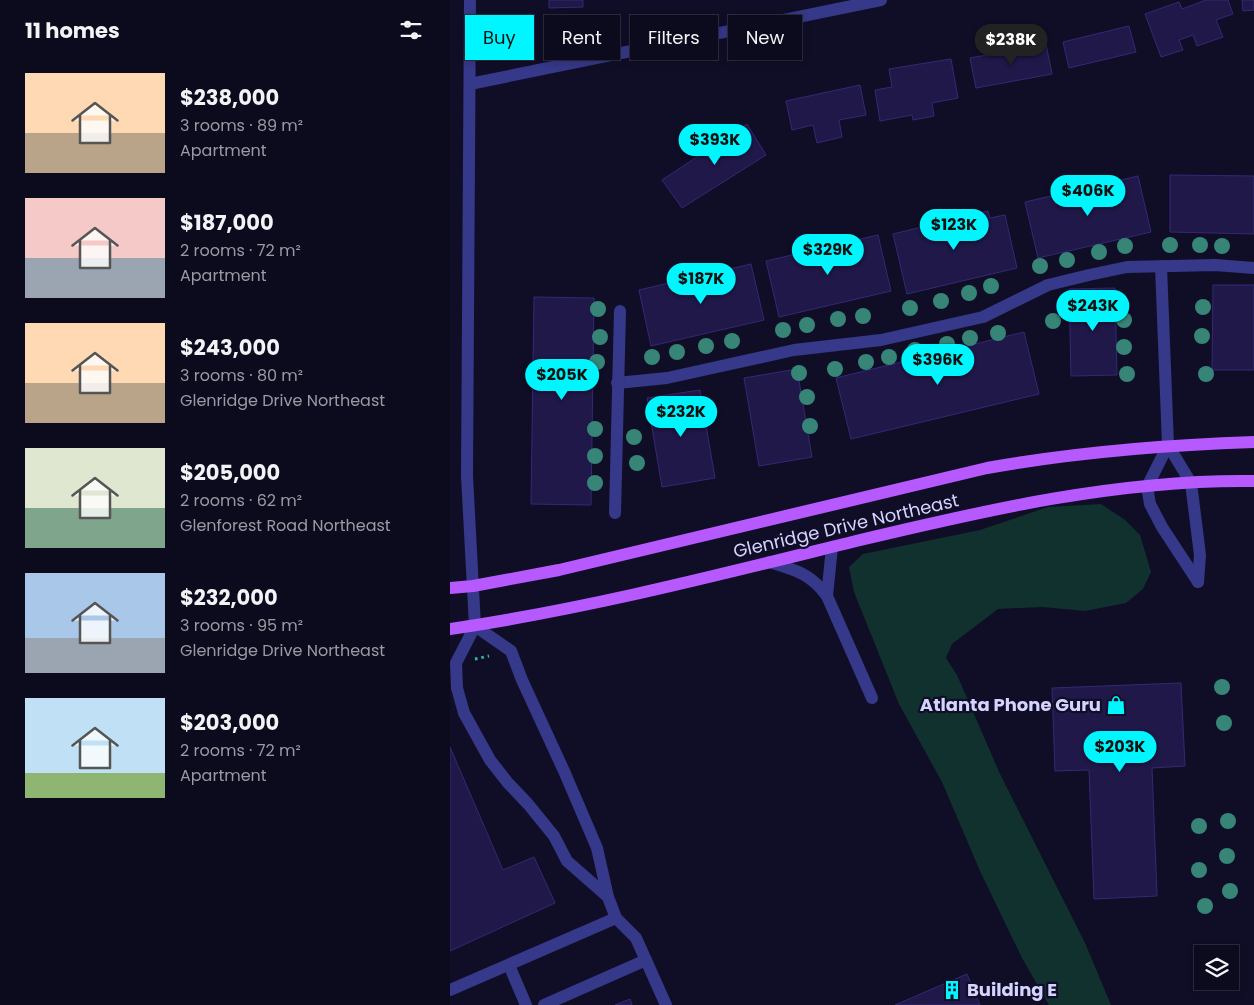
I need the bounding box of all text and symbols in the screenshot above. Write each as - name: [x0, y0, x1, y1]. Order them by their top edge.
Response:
- chip: Buy: [465, 15, 534, 60]
- chip: Rent: [544, 15, 620, 60]
- chip: Filters: [630, 15, 718, 60]
- chip: New: [728, 15, 802, 60]
- text: 11 homes: [25, 16, 120, 45]
- icon: filters: [397, 16, 425, 44]
- pin: $238K: [976, 23, 1046, 66]
- text: $238K: [986, 28, 1036, 51]
- text: $238,000: [180, 83, 279, 112]
- icon: home: [65, 93, 125, 153]
- text: 3 rooms · 89 m²: [180, 114, 303, 137]
- pin: $393K: [680, 124, 750, 166]
- text: $393K: [690, 128, 740, 151]
- text: Apartment: [180, 139, 267, 162]
- pin: $406K: [1053, 174, 1123, 217]
- text: $406K: [1061, 179, 1115, 202]
- text: $187,000: [180, 208, 274, 237]
- pin: $123K: [919, 208, 989, 251]
- text: $123K: [931, 213, 977, 236]
- icon: home: [65, 218, 125, 278]
- pin: $329K: [793, 234, 863, 276]
- text: $329K: [803, 238, 853, 261]
- text: 2 rooms · 72 m²: [180, 239, 301, 262]
- pin: $187K: [666, 262, 736, 305]
- text: Apartment: [180, 264, 267, 287]
- text: $187K: [678, 267, 724, 290]
- pin: $243K: [1058, 290, 1128, 332]
- text: $243K: [1067, 294, 1119, 317]
- text: $243,000: [180, 333, 280, 362]
- icon: home: [65, 343, 125, 403]
- pin: $396K: [903, 344, 973, 386]
- text: $396K: [912, 348, 964, 371]
- pin: $205K: [527, 358, 597, 401]
- text: $205K: [536, 363, 588, 386]
- text: 3 rooms · 80 m²: [180, 364, 303, 387]
- text: Glenridge Drive Northeast: [180, 389, 385, 412]
- pin: $232K: [646, 396, 716, 438]
- text: $232K: [656, 400, 706, 423]
- text: $205,000: [180, 458, 280, 487]
- icon: home: [65, 468, 125, 528]
- street label: Glenridge Drive Northeast: [731, 487, 961, 564]
- text: 2 rooms · 62 m²: [180, 489, 302, 512]
- text: Glenforest Road Northeast: [180, 514, 391, 537]
- text: $232,000: [180, 583, 278, 612]
- icon: home: [65, 593, 125, 653]
- text: 3 rooms · 95 m²: [180, 614, 303, 637]
- text: Glenridge Drive Northeast: [180, 639, 385, 662]
- place label: Atlanta Phone Guru: [920, 692, 1101, 717]
- shop icon: Atlanta Phone Guru: [1105, 694, 1127, 716]
- text: $203,000: [180, 708, 279, 737]
- icon: home: [65, 718, 125, 778]
- pin: $203K: [1085, 730, 1155, 773]
- text: $203K: [1095, 735, 1145, 758]
- text: 2 rooms · 72 m²: [180, 739, 301, 762]
- text: Apartment: [180, 764, 267, 787]
- map controls: [1194, 945, 1239, 990]
- button: layers: [1194, 945, 1239, 990]
- place label: Building E: [967, 977, 1057, 1002]
- building icon: Building E: [941, 979, 963, 1001]

